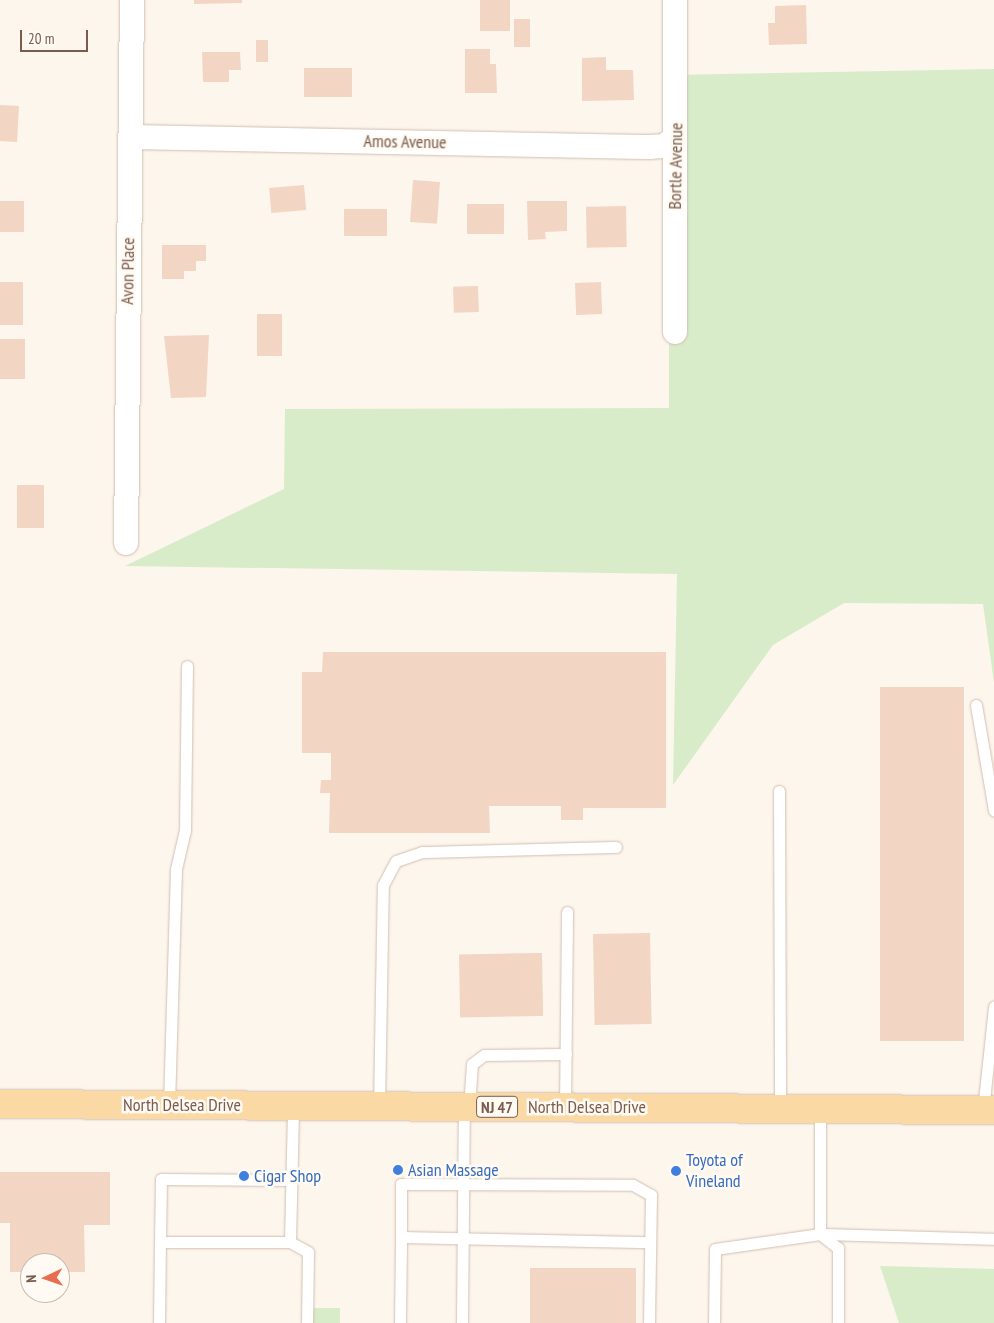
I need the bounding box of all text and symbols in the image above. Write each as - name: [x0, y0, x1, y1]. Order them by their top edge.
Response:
- scale bar: [22, 20, 90, 52]
- text: 20 m: [28, 29, 54, 48]
- street label: Bortle Avenue: [664, 122, 688, 210]
- street label: Amos Avenue: [363, 130, 447, 154]
- street label: Avon Place: [117, 237, 139, 305]
- street label: North Delsea Drive: [123, 1094, 241, 1116]
- road number: NJ 47: [476, 1094, 518, 1120]
- street label: North Delsea Drive: [528, 1096, 646, 1118]
- place label: Toyota of Vineland: [686, 1150, 743, 1192]
- place label: Asian Massage: [408, 1159, 499, 1181]
- marker: Asian Massage: [392, 1164, 404, 1176]
- place label: Cigar Shop: [254, 1165, 321, 1187]
- marker: Toyota of Vineland: [670, 1165, 682, 1177]
- marker: Cigar Shop: [238, 1170, 250, 1182]
- north arrow: [20, 1253, 70, 1303]
- text: N: [22, 1274, 40, 1283]

